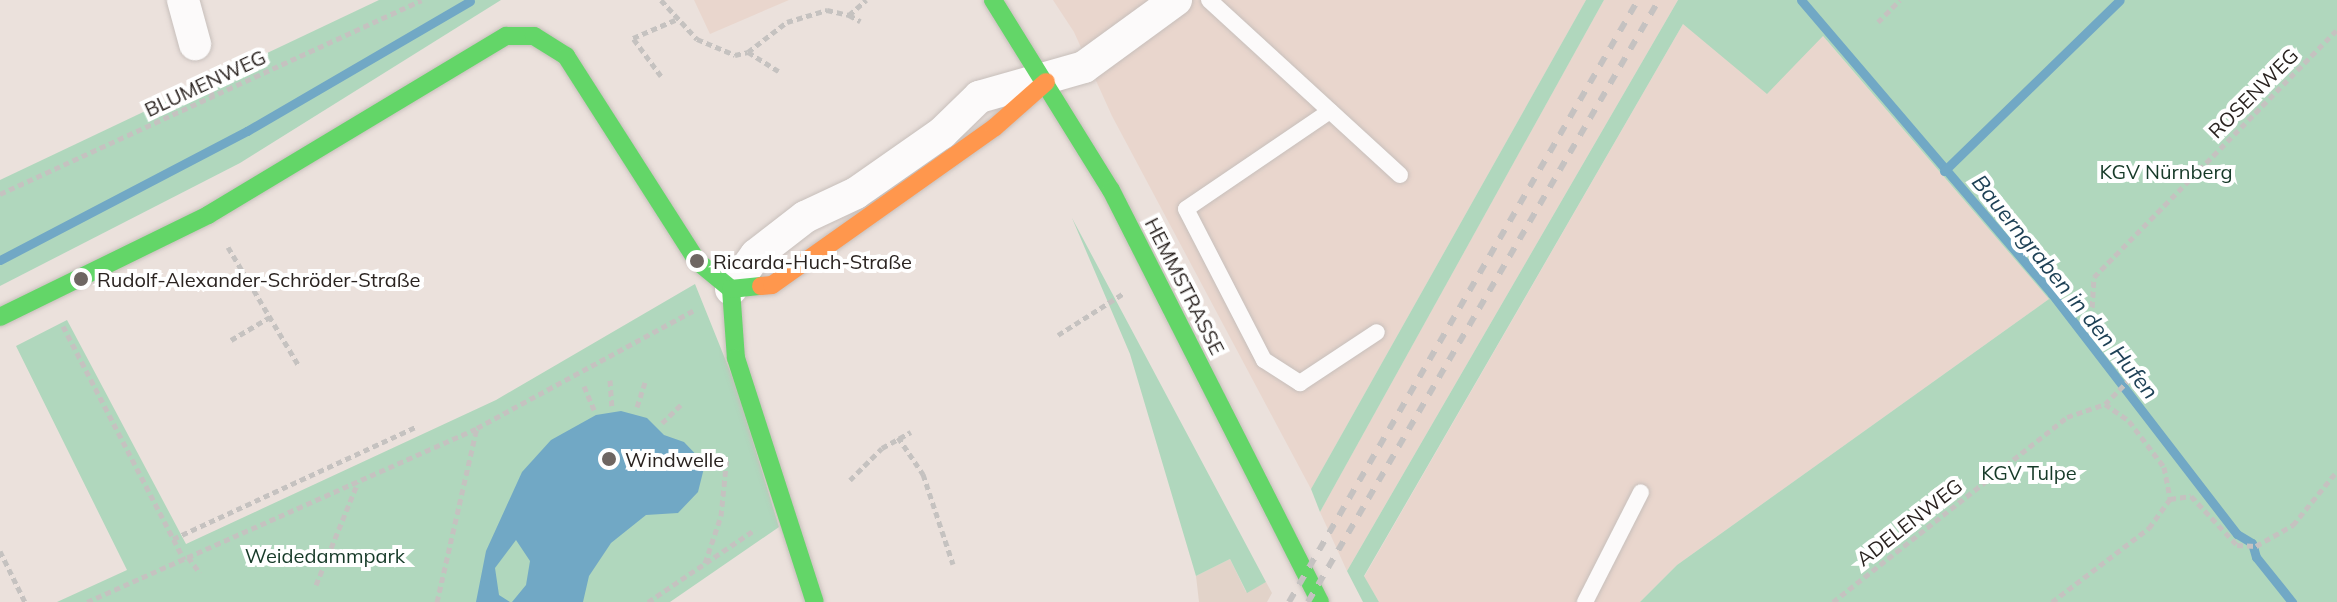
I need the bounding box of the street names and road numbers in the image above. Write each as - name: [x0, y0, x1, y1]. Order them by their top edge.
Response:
- street label: ROSENWEG: [2203, 43, 2303, 143]
- street label: BLUMENWEG: [141, 44, 269, 122]
- street label: HEMMSTRASSE: [1140, 214, 1230, 358]
- street label: ADELENWEG: [1851, 473, 1967, 571]

